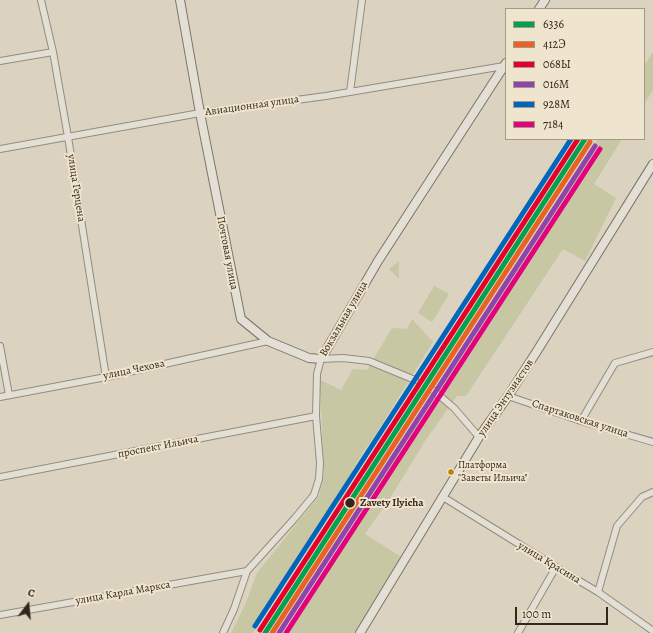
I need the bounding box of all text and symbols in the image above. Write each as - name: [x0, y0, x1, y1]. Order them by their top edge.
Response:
- legend: [505, 8, 645, 140]
- text: 6336: [543, 16, 564, 32]
- text: 412Э: [543, 36, 566, 52]
- text: 068Ы: [543, 56, 571, 72]
- text: 016М: [543, 76, 569, 92]
- street label: Авиационная улица: [204, 93, 300, 119]
- text: 928М: [543, 96, 570, 112]
- text: 7184: [543, 116, 563, 132]
- street label: улица Герцена: [64, 153, 88, 223]
- street label: Почтовая улица: [213, 215, 241, 291]
- street label: Вокзальная улица: [317, 279, 371, 359]
- street label: улица Чехова: [102, 357, 166, 383]
- street label: улица Энтузиастов: [475, 357, 537, 439]
- street label: Спартаковская улица: [530, 397, 630, 441]
- street label: проспект Ильича: [117, 433, 199, 461]
- place label: Платформа "Заветы Ильича": [458, 460, 528, 484]
- marker: Платформа "Заветы Ильича": [446, 467, 456, 477]
- marker: Zavety Ilyicha: [343, 496, 357, 510]
- place label: Zavety Ilyicha: [360, 496, 424, 510]
- street label: улица Красина: [515, 539, 583, 587]
- street label: улица Карла Маркса: [75, 578, 171, 608]
- north arrow: [8, 585, 48, 625]
- text: С: [26, 585, 37, 601]
- scale bar: [517, 599, 610, 625]
- text: 100 m: [522, 606, 551, 622]

